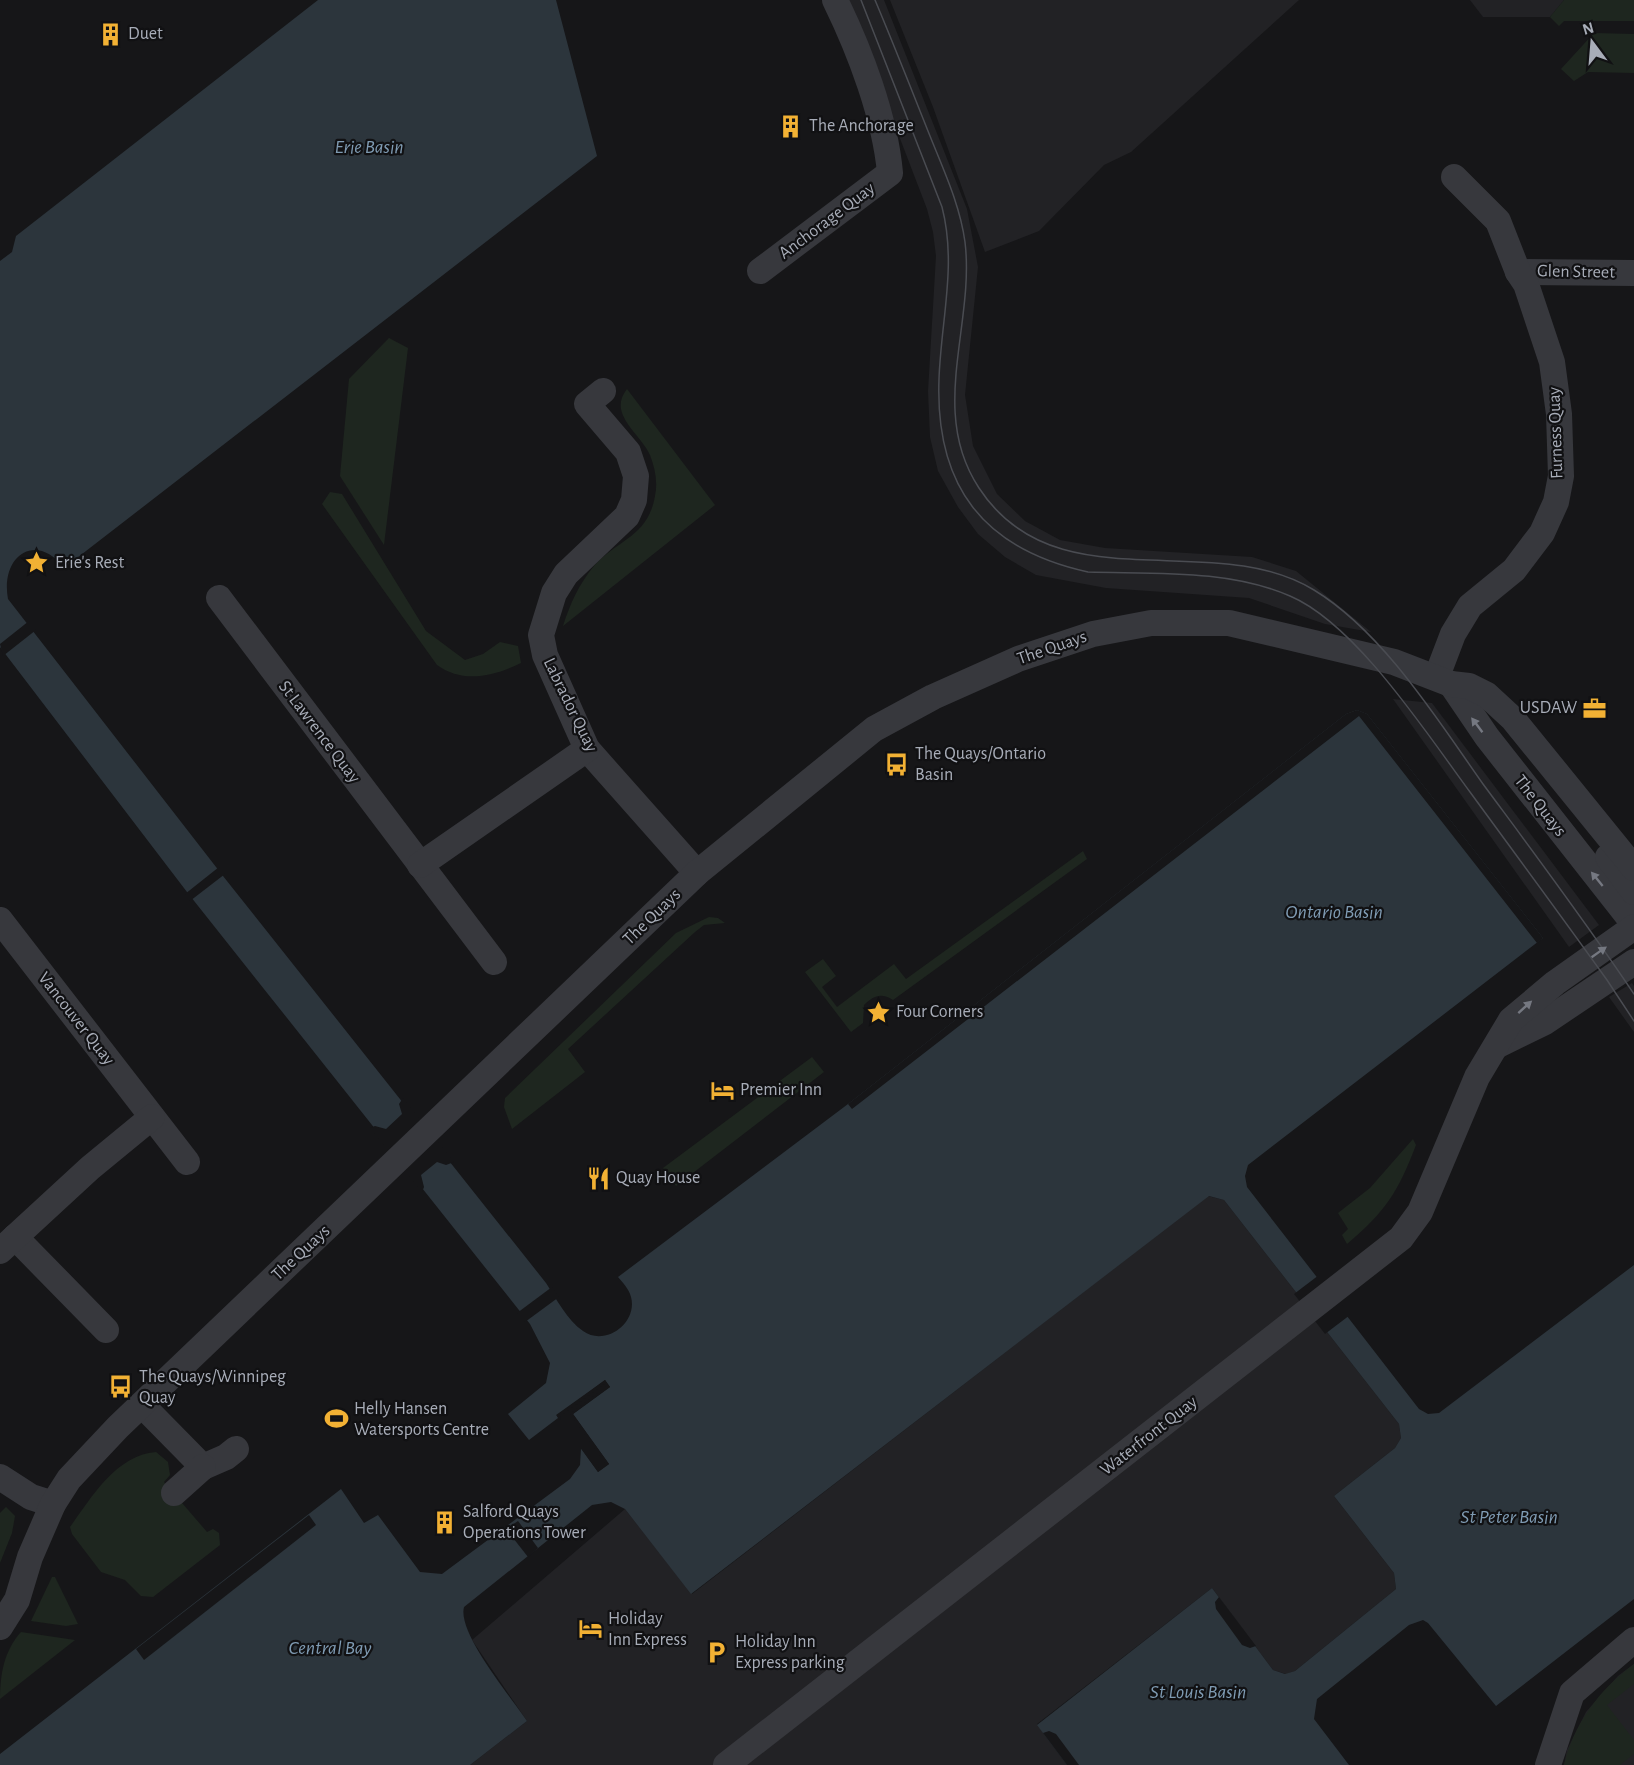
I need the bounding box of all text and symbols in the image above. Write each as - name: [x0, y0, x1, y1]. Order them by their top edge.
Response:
- north arrow: [1562, 12, 1622, 72]
- text: N: [1581, 19, 1596, 38]
- building icon: Duet: [97, 21, 123, 47]
- place label: Duet: [128, 25, 163, 43]
- building icon: The Anchorage: [778, 113, 804, 139]
- place label: The Anchorage: [809, 117, 914, 135]
- water label: Erie Basin: [334, 137, 404, 157]
- street label: Anchorage Quay: [776, 179, 879, 263]
- street label: Glen Street: [1537, 262, 1615, 282]
- street label: Furness Quay: [1545, 386, 1567, 479]
- place icon: Erie's Rest: [24, 550, 50, 576]
- place label: Erie's Rest: [55, 554, 124, 572]
- street label: The Quays: [1015, 628, 1089, 668]
- street label: Labrador Quay: [540, 655, 601, 755]
- street label: St Lawrence Quay: [275, 677, 363, 787]
- office icon: USDAW: [1582, 695, 1608, 721]
- place label: USDAW: [1520, 699, 1577, 717]
- one-way arrow: [1472, 717, 1484, 732]
- place label: The Quays/Ontario Basin: [915, 745, 1046, 784]
- bus stop icon: The Quays/Ontario Basin: [884, 751, 910, 777]
- street label: The Quays: [1511, 772, 1569, 840]
- one-way arrow: [1590, 871, 1603, 887]
- street label: The Quays: [620, 885, 684, 949]
- water label: Ontario Basin: [1285, 902, 1383, 922]
- one-way arrow: [1591, 946, 1607, 958]
- street label: Vancouver Quay: [34, 969, 118, 1069]
- place icon: Four Corners: [865, 999, 891, 1025]
- one-way arrow: [1518, 1000, 1533, 1014]
- place label: Four Corners: [896, 1003, 983, 1021]
- hotel icon: Premier Inn: [709, 1077, 735, 1103]
- place label: Premier Inn: [740, 1081, 822, 1099]
- restaurant icon: Quay House: [585, 1165, 611, 1191]
- place label: Quay House: [616, 1169, 700, 1187]
- street label: The Quays: [268, 1222, 334, 1284]
- place label: The Quays/Winnipeg Quay: [139, 1368, 286, 1407]
- bus stop icon: The Quays/Winnipeg Quay: [108, 1374, 134, 1400]
- street label: Waterfront Quay: [1097, 1393, 1201, 1479]
- place label: Helly Hansen Watersports Centre: [354, 1400, 489, 1439]
- sports icon: Helly Hansen Watersports Centre: [323, 1406, 349, 1432]
- place label: Salford Quays Operations Tower: [463, 1503, 586, 1542]
- water label: St Peter Basin: [1460, 1507, 1558, 1527]
- building icon: Salford Quays Operations Tower: [432, 1509, 458, 1535]
- place label: Holiday Inn Express: [608, 1610, 687, 1649]
- hotel icon: Holiday Inn Express: [577, 1616, 603, 1642]
- place label: Holiday Inn Express parking: [735, 1633, 845, 1672]
- water label: Central Bay: [289, 1638, 372, 1658]
- parking icon: Holiday Inn Express parking: [704, 1639, 730, 1665]
- water label: St Louis Basin: [1150, 1682, 1246, 1702]

